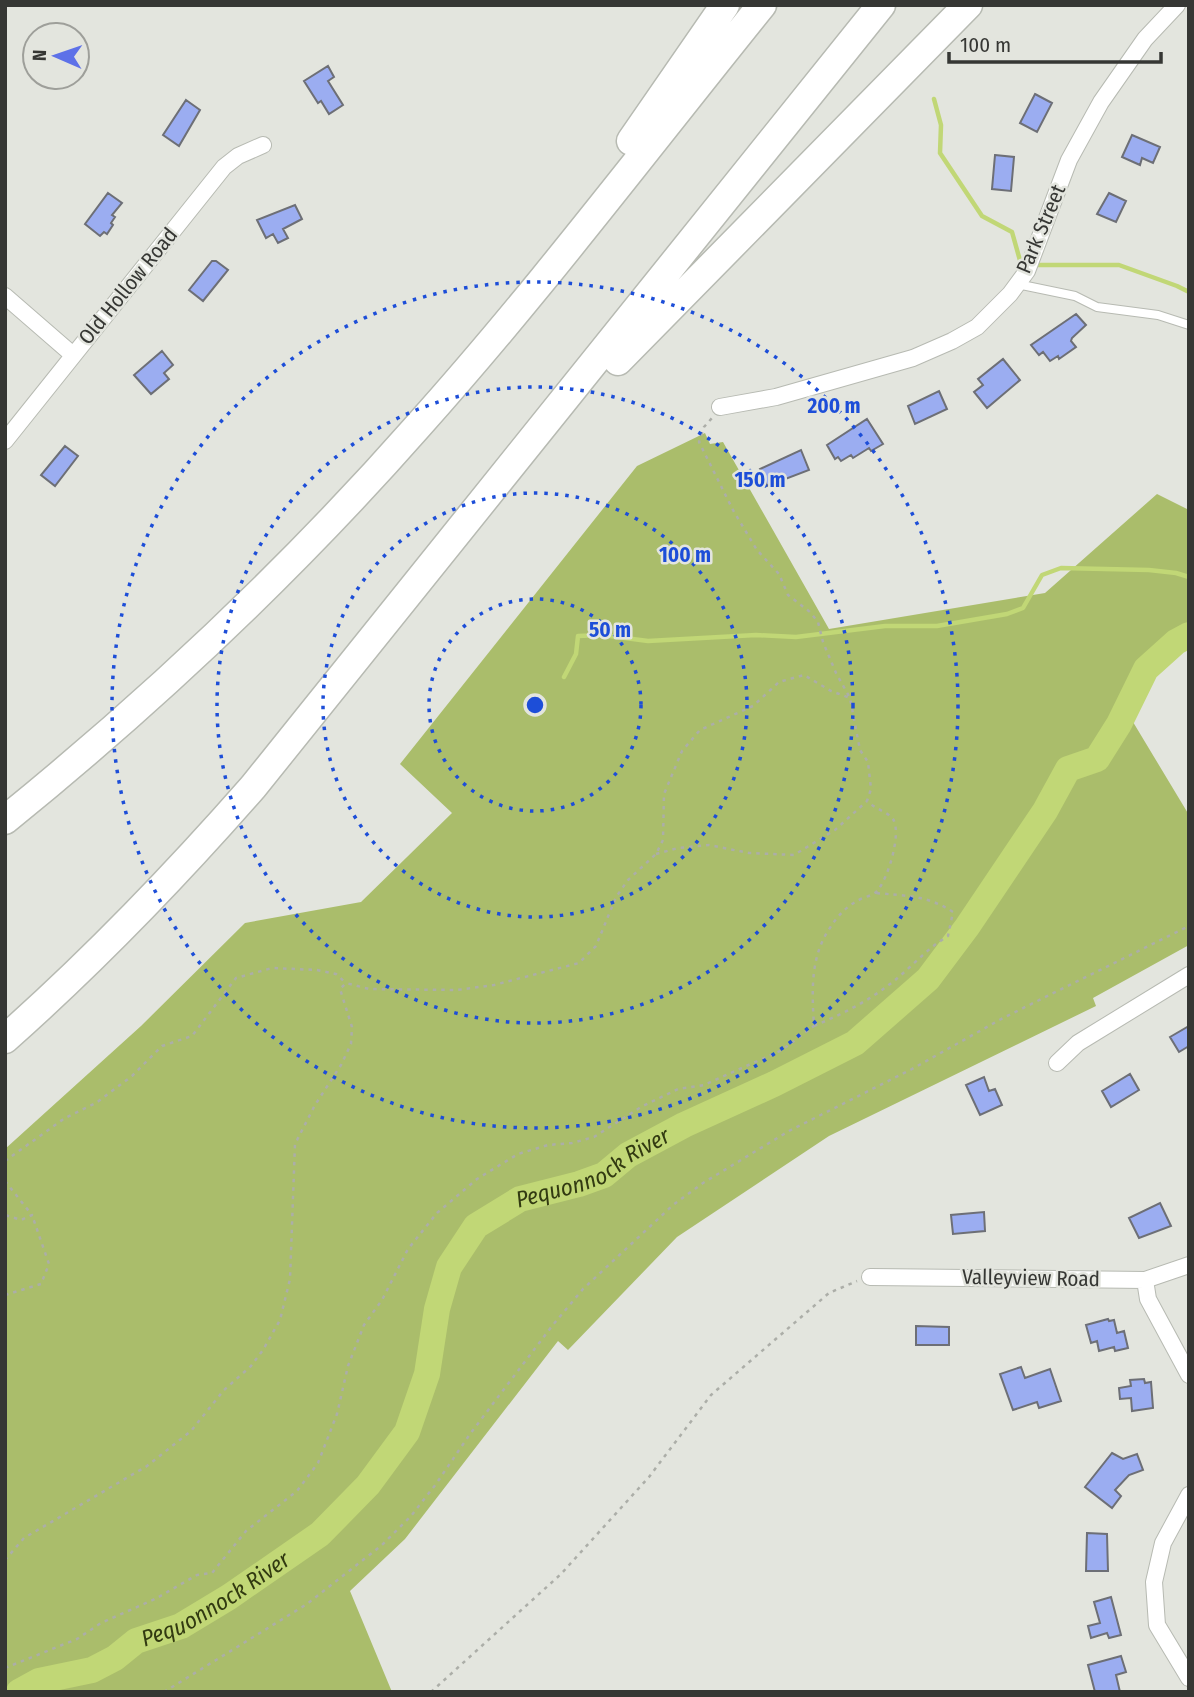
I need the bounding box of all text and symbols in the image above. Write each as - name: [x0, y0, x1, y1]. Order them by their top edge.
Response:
- north arrow: [21, 21, 91, 91]
- scale bar: [949, 21, 1161, 65]
- text: 100 m: [960, 32, 1011, 58]
- text: N: [28, 49, 51, 62]
- street label: Park Street: [1011, 181, 1071, 277]
- street label: Old Hollow Road: [73, 222, 183, 350]
- text: 200 m: [806, 393, 861, 419]
- text: 150 m: [734, 467, 786, 493]
- text: 100 m: [659, 542, 711, 568]
- text: 50 m: [589, 617, 631, 643]
- centre of rings: [523, 693, 547, 717]
- water label: Pequonnock River: [513, 1121, 675, 1214]
- street label: Valleyview Road: [962, 1264, 1100, 1292]
- water label: Pequonnock River: [137, 1545, 296, 1652]

